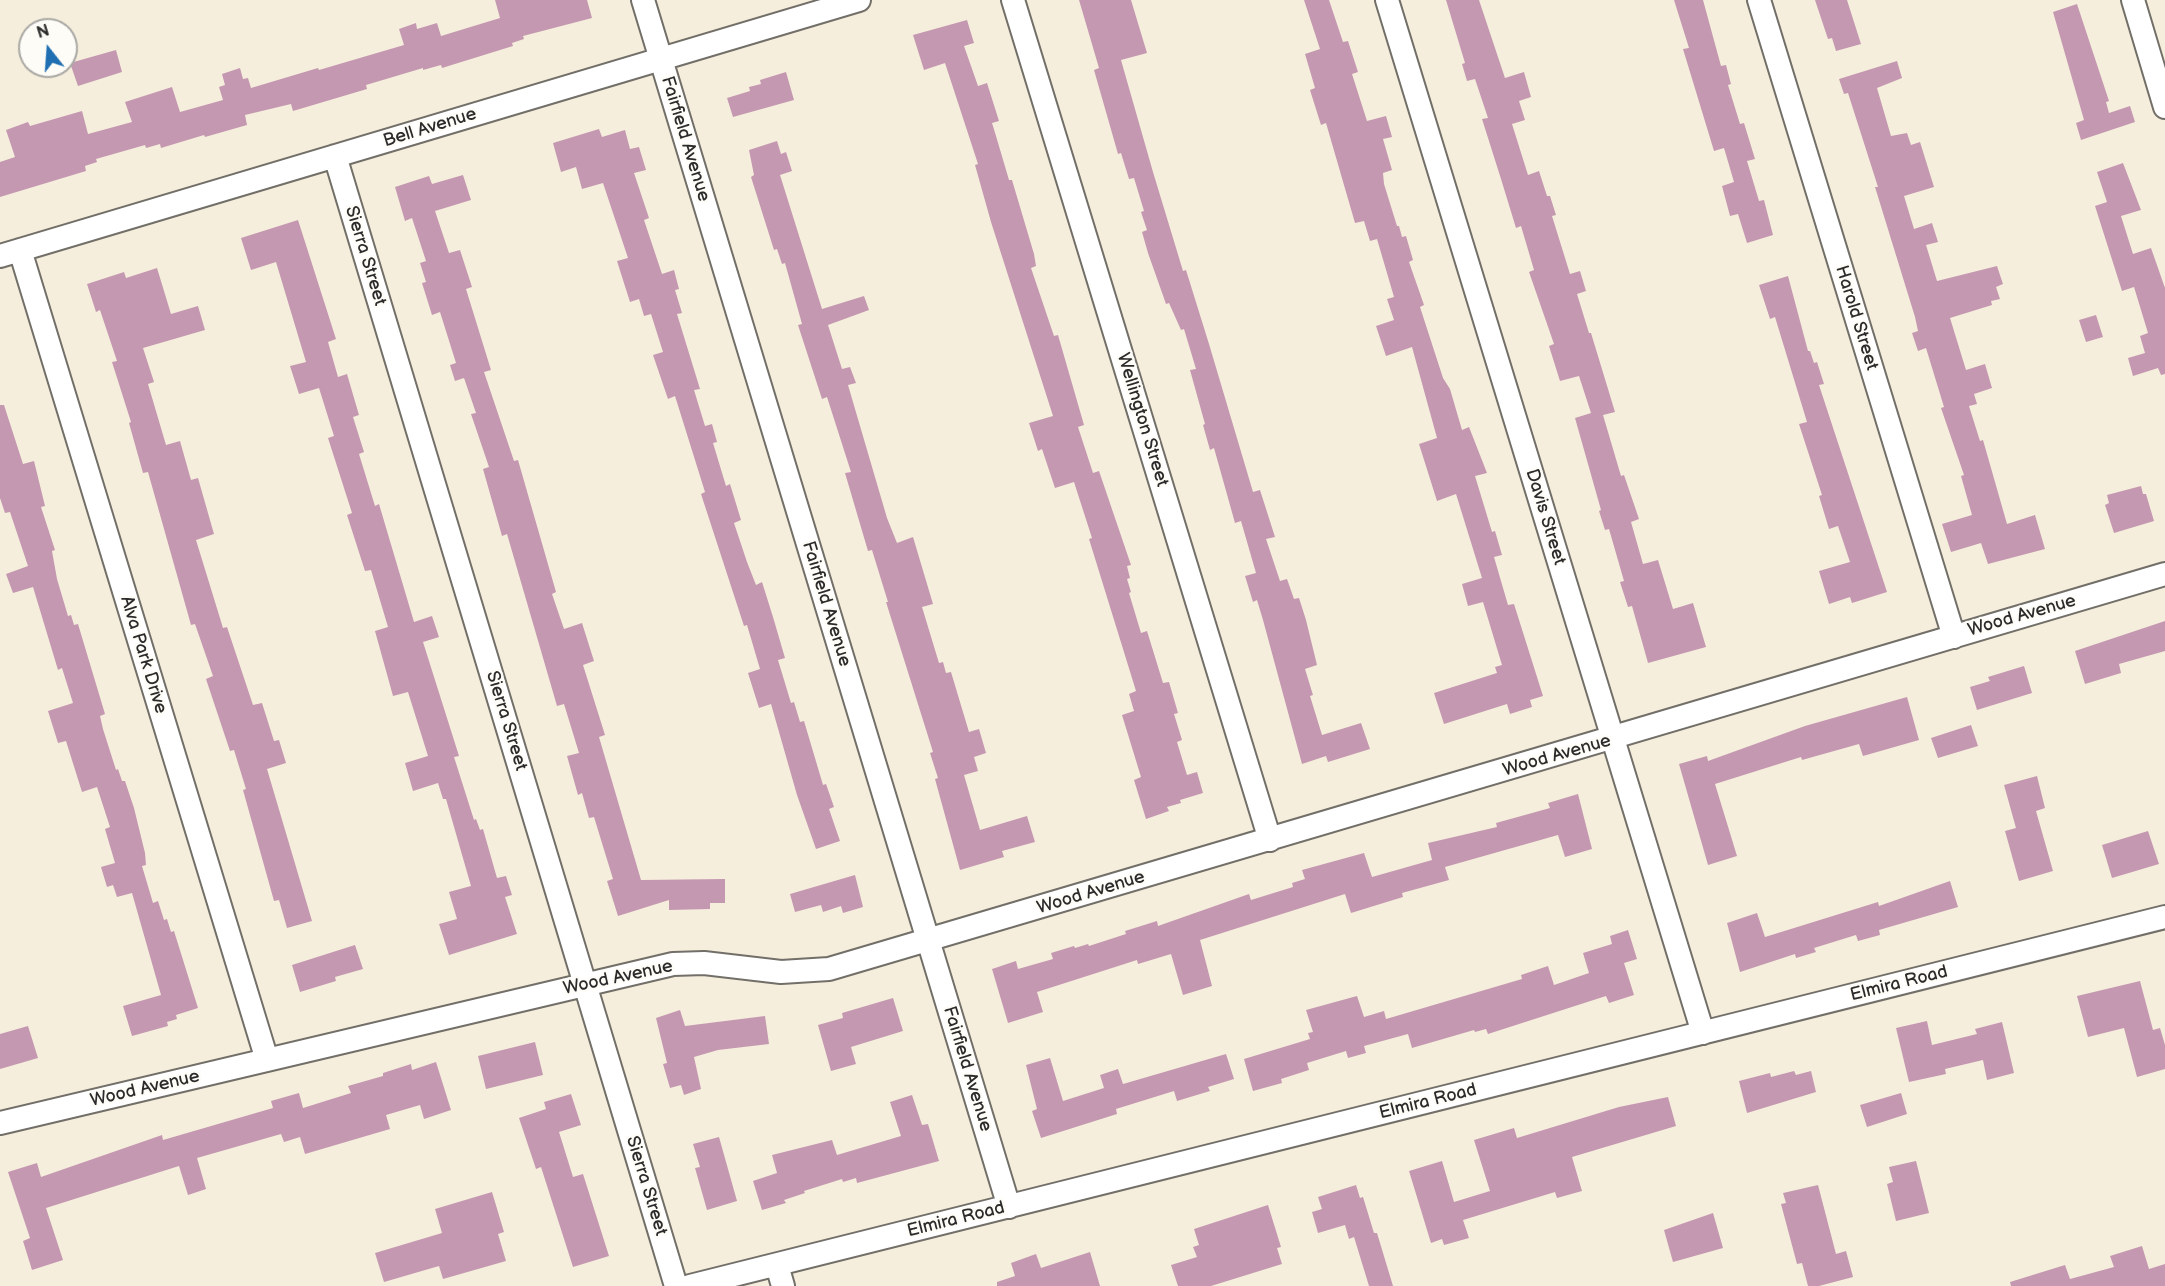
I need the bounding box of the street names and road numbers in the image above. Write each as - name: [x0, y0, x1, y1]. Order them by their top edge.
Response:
- street label: Fairfield Avenue: [656, 74, 714, 204]
- street label: Bell Avenue: [381, 104, 479, 152]
- street label: Sierra Street: [340, 204, 390, 308]
- street label: Harold Street: [1830, 263, 1882, 373]
- street label: Wellington Street: [1111, 351, 1173, 489]
- street label: Davis Street: [1520, 466, 1570, 568]
- street label: Fairfield Avenue: [797, 539, 855, 669]
- street label: Wood Avenue: [1965, 590, 2079, 642]
- street label: Alva Park Drive: [115, 594, 171, 716]
- street label: Sierra Street: [481, 669, 531, 773]
- street label: Wood Avenue: [1500, 730, 1614, 782]
- street label: Wood Avenue: [1035, 866, 1147, 920]
- street label: Wood Avenue: [561, 956, 675, 1000]
- street label: Elmira Road: [1848, 961, 1950, 1007]
- street label: Fairfield Avenue: [938, 1004, 996, 1134]
- street label: Wood Avenue: [88, 1066, 202, 1112]
- street label: Elmira Road: [1377, 1079, 1479, 1125]
- street label: Sierra Street: [621, 1134, 671, 1238]
- street label: Elmira Road: [905, 1197, 1007, 1243]

